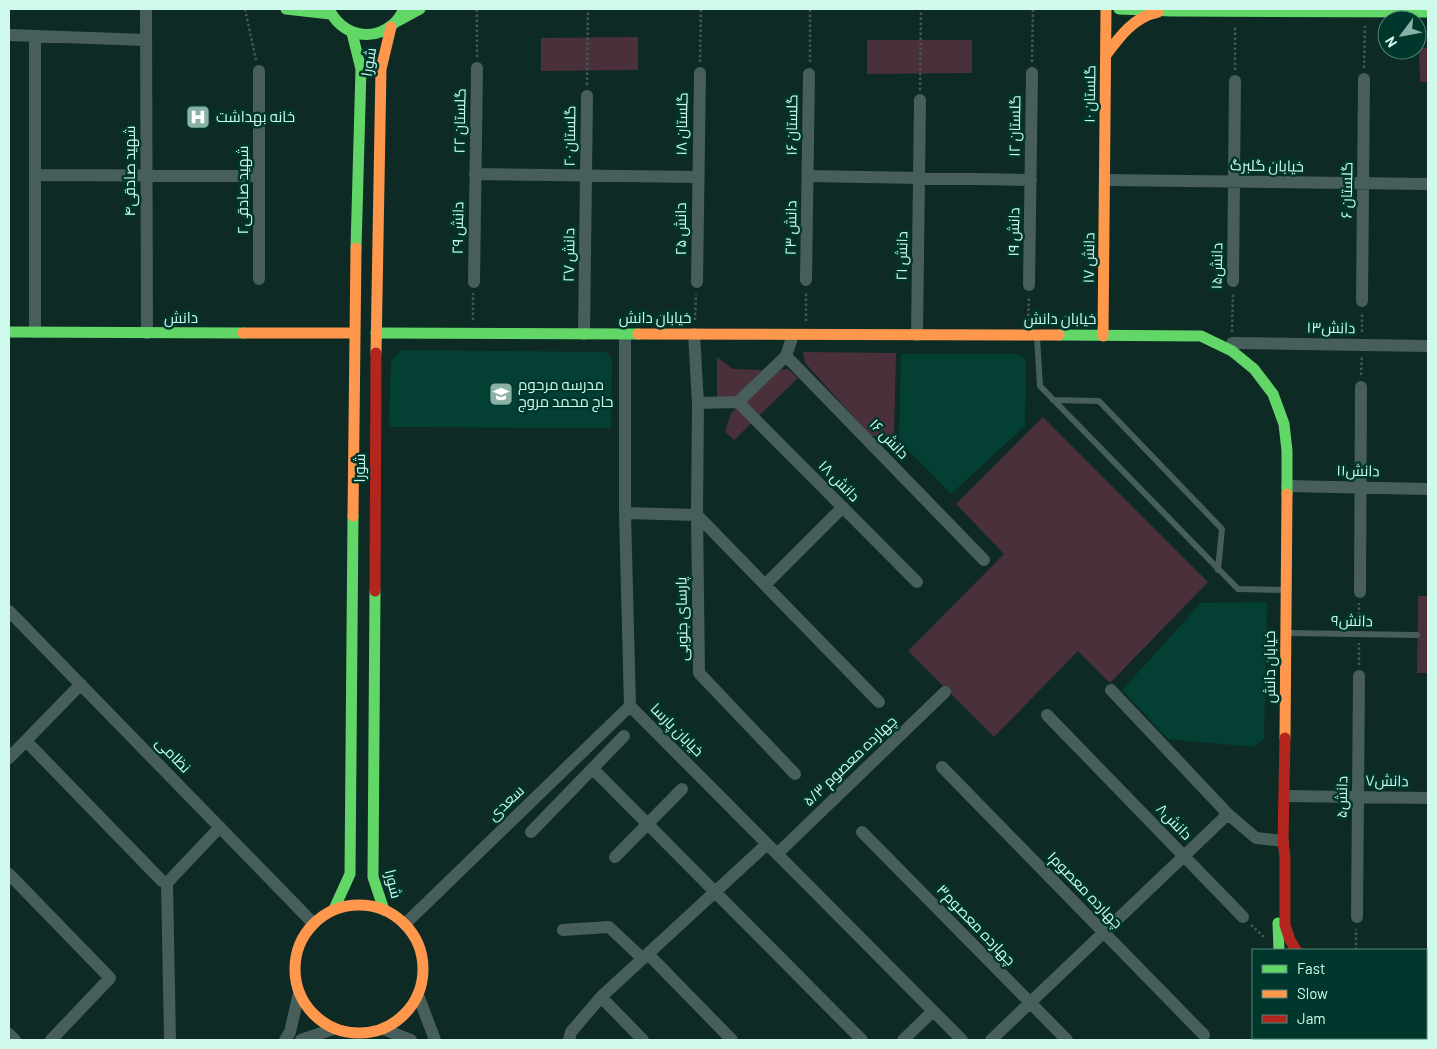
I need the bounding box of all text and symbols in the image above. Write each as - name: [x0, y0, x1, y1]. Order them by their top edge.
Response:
- north arrow: [1377, 10, 1427, 60]
- text: N: [1381, 34, 1400, 51]
- street label: شورا: [357, 46, 380, 78]
- street label: گلستان ۱۰: [1079, 65, 1101, 123]
- street label: گلستان ۲۲: [449, 88, 471, 154]
- street label: گلستان ۱۸: [671, 92, 693, 156]
- street label: گلستان ۱۶: [781, 94, 803, 156]
- street label: گلستان ۱۲: [1004, 95, 1026, 157]
- hospital icon: خانه بهداشت: [185, 104, 211, 130]
- street label: گلستان ۲۰: [559, 105, 581, 167]
- place label: خانه بهداشت: [216, 107, 295, 127]
- street label: شهید صادقی۴: [120, 125, 140, 217]
- street label: شهید صادقی۲: [233, 146, 253, 235]
- street label: خیابان گلبرگ: [1230, 155, 1304, 177]
- street label: گلستان ۶: [1337, 162, 1357, 218]
- street label: دانش ۲۳: [781, 200, 801, 256]
- street label: دانش ۲۹: [448, 201, 468, 255]
- street label: دانش ۲۵: [671, 202, 691, 256]
- street label: دانش ۱۹: [1004, 207, 1024, 257]
- street label: دانش ۲۷: [559, 228, 579, 282]
- street label: دانش ۲۱: [892, 231, 912, 281]
- street label: دانش ۱۷: [1079, 232, 1099, 284]
- street label: دانش۱۵: [1207, 242, 1227, 290]
- street label: دانش: [164, 308, 198, 328]
- street label: خیابان دانش: [619, 308, 691, 328]
- street label: خیابان دانش: [1024, 309, 1096, 329]
- street label: دانش۱۳: [1306, 318, 1356, 338]
- place label: مدرسه مرحوم حاج محمد مروج: [518, 375, 613, 413]
- school or university icon: مدرسه مرحوم حاج محمد مروج: [488, 381, 514, 407]
- street label: دانش ۱۶: [865, 414, 913, 464]
- street label: شورا: [350, 453, 369, 483]
- street label: دانش ۱۸: [814, 456, 864, 506]
- street label: دانش۱۱: [1336, 461, 1380, 481]
- street label: پارسای جنوبی: [671, 577, 693, 661]
- street label: دانش۹: [1331, 611, 1373, 631]
- street label: خیابان دانش: [1260, 631, 1280, 703]
- street label: خیابان پارسا: [646, 699, 708, 761]
- street label: چهارده معصوم ۵/۳: [799, 711, 901, 811]
- street label: نظامی: [151, 733, 195, 777]
- street label: دانش۷: [1365, 771, 1409, 791]
- street label: دانش۵: [1332, 776, 1352, 818]
- street label: سعدی: [483, 781, 529, 825]
- street label: دانش۸: [1152, 799, 1196, 845]
- street label: چهارده معصوم۱: [1043, 847, 1127, 933]
- street label: شورا: [381, 867, 406, 900]
- street label: چهارده معصوم۳: [932, 880, 1020, 970]
- legend: [1252, 949, 1427, 1039]
- text: Fast: [1297, 959, 1325, 977]
- text: Slow: [1297, 984, 1328, 1002]
- text: Jam: [1297, 1009, 1326, 1027]

